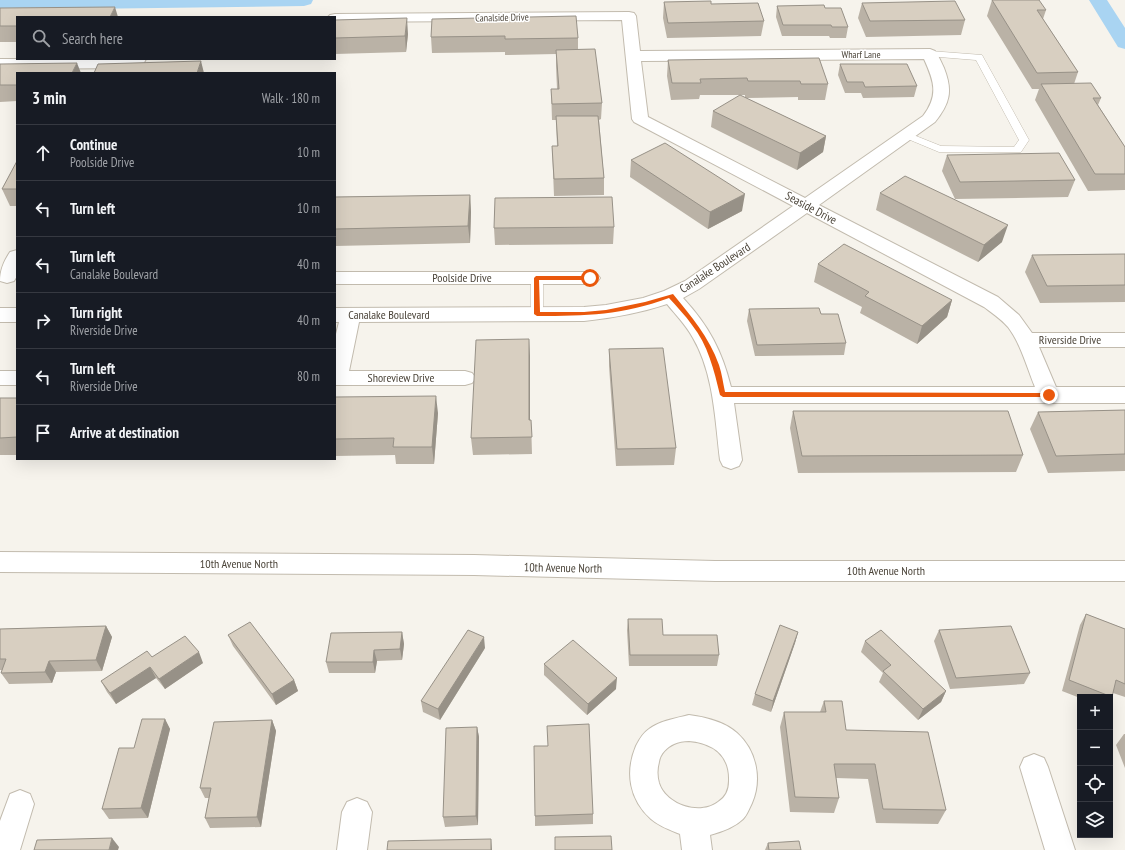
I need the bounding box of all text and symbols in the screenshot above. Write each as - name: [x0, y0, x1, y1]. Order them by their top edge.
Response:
- street label: Canalside Drive: [475, 11, 529, 24]
- search box: [16, 16, 336, 60]
- icon: search: [30, 27, 52, 49]
- text: Search here: [62, 29, 123, 48]
- street label: Wharf Lane: [841, 48, 881, 61]
- text: 3 min: [32, 87, 66, 109]
- text: Walk · 180 m: [262, 90, 320, 107]
- text: Continue: [70, 135, 117, 154]
- icon: ahead: [32, 142, 54, 164]
- text: 10 m: [297, 144, 320, 161]
- text: Poolside Drive: [70, 154, 134, 171]
- street label: Seaside Drive: [783, 188, 840, 227]
- icon: left: [32, 198, 54, 220]
- text: Turn left: [70, 199, 115, 218]
- text: 10 m: [297, 200, 320, 217]
- street label: Canalake Boulevard: [677, 239, 753, 296]
- text: Turn left: [70, 247, 115, 266]
- icon: left: [32, 254, 54, 276]
- text: 40 m: [297, 256, 320, 273]
- text: Canalake Boulevard: [70, 266, 158, 283]
- route start: [581, 269, 599, 287]
- street label: Poolside Drive: [432, 270, 492, 285]
- text: Turn right: [70, 303, 122, 322]
- street label: Canalake Boulevard: [348, 307, 430, 322]
- icon: right: [32, 310, 54, 332]
- text: 40 m: [297, 312, 320, 329]
- text: Riverside Drive: [70, 322, 138, 339]
- street label: Riverside Drive: [1039, 332, 1101, 347]
- text: Turn left: [70, 359, 115, 378]
- icon: left: [32, 366, 54, 388]
- text: 80 m: [297, 368, 320, 385]
- street label: Shoreview Drive: [368, 370, 435, 385]
- text: Riverside Drive: [70, 378, 138, 395]
- route end: [1040, 386, 1058, 404]
- icon: arrive: [32, 422, 54, 444]
- text: Arrive at destination: [70, 423, 179, 442]
- street label: 10th Avenue North: [200, 556, 278, 571]
- street label: 10th Avenue North: [524, 559, 602, 576]
- street label: 10th Avenue North: [847, 563, 925, 578]
- map controls: [1077, 694, 1113, 838]
- button: +: [1077, 694, 1113, 730]
- button: −: [1077, 730, 1113, 766]
- button: locate: [1077, 766, 1113, 802]
- button: layers: [1077, 802, 1113, 838]

